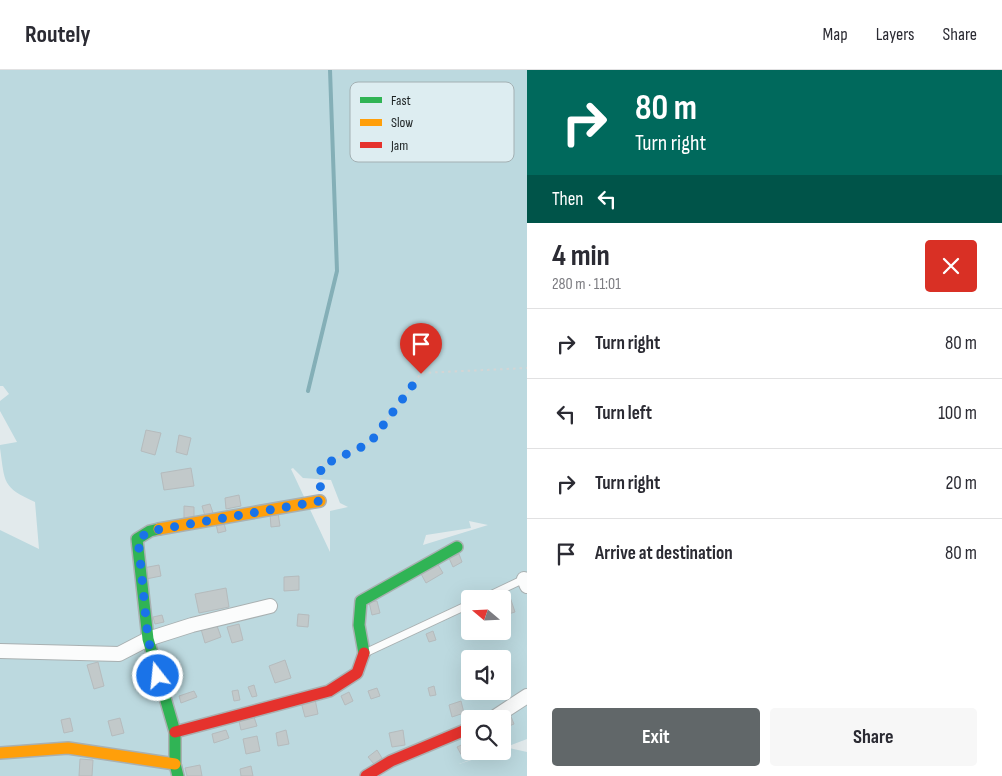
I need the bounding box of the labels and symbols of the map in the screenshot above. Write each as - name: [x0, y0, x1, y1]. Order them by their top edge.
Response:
- legend: [350, 82, 514, 162]
- text: Fast: [391, 92, 411, 109]
- text: Slow: [391, 114, 413, 131]
- text: Jam: [390, 137, 408, 154]
- pin: [400, 323, 442, 374]
- north arrow: [461, 590, 511, 640]
- position arrow: [131, 649, 183, 701]

